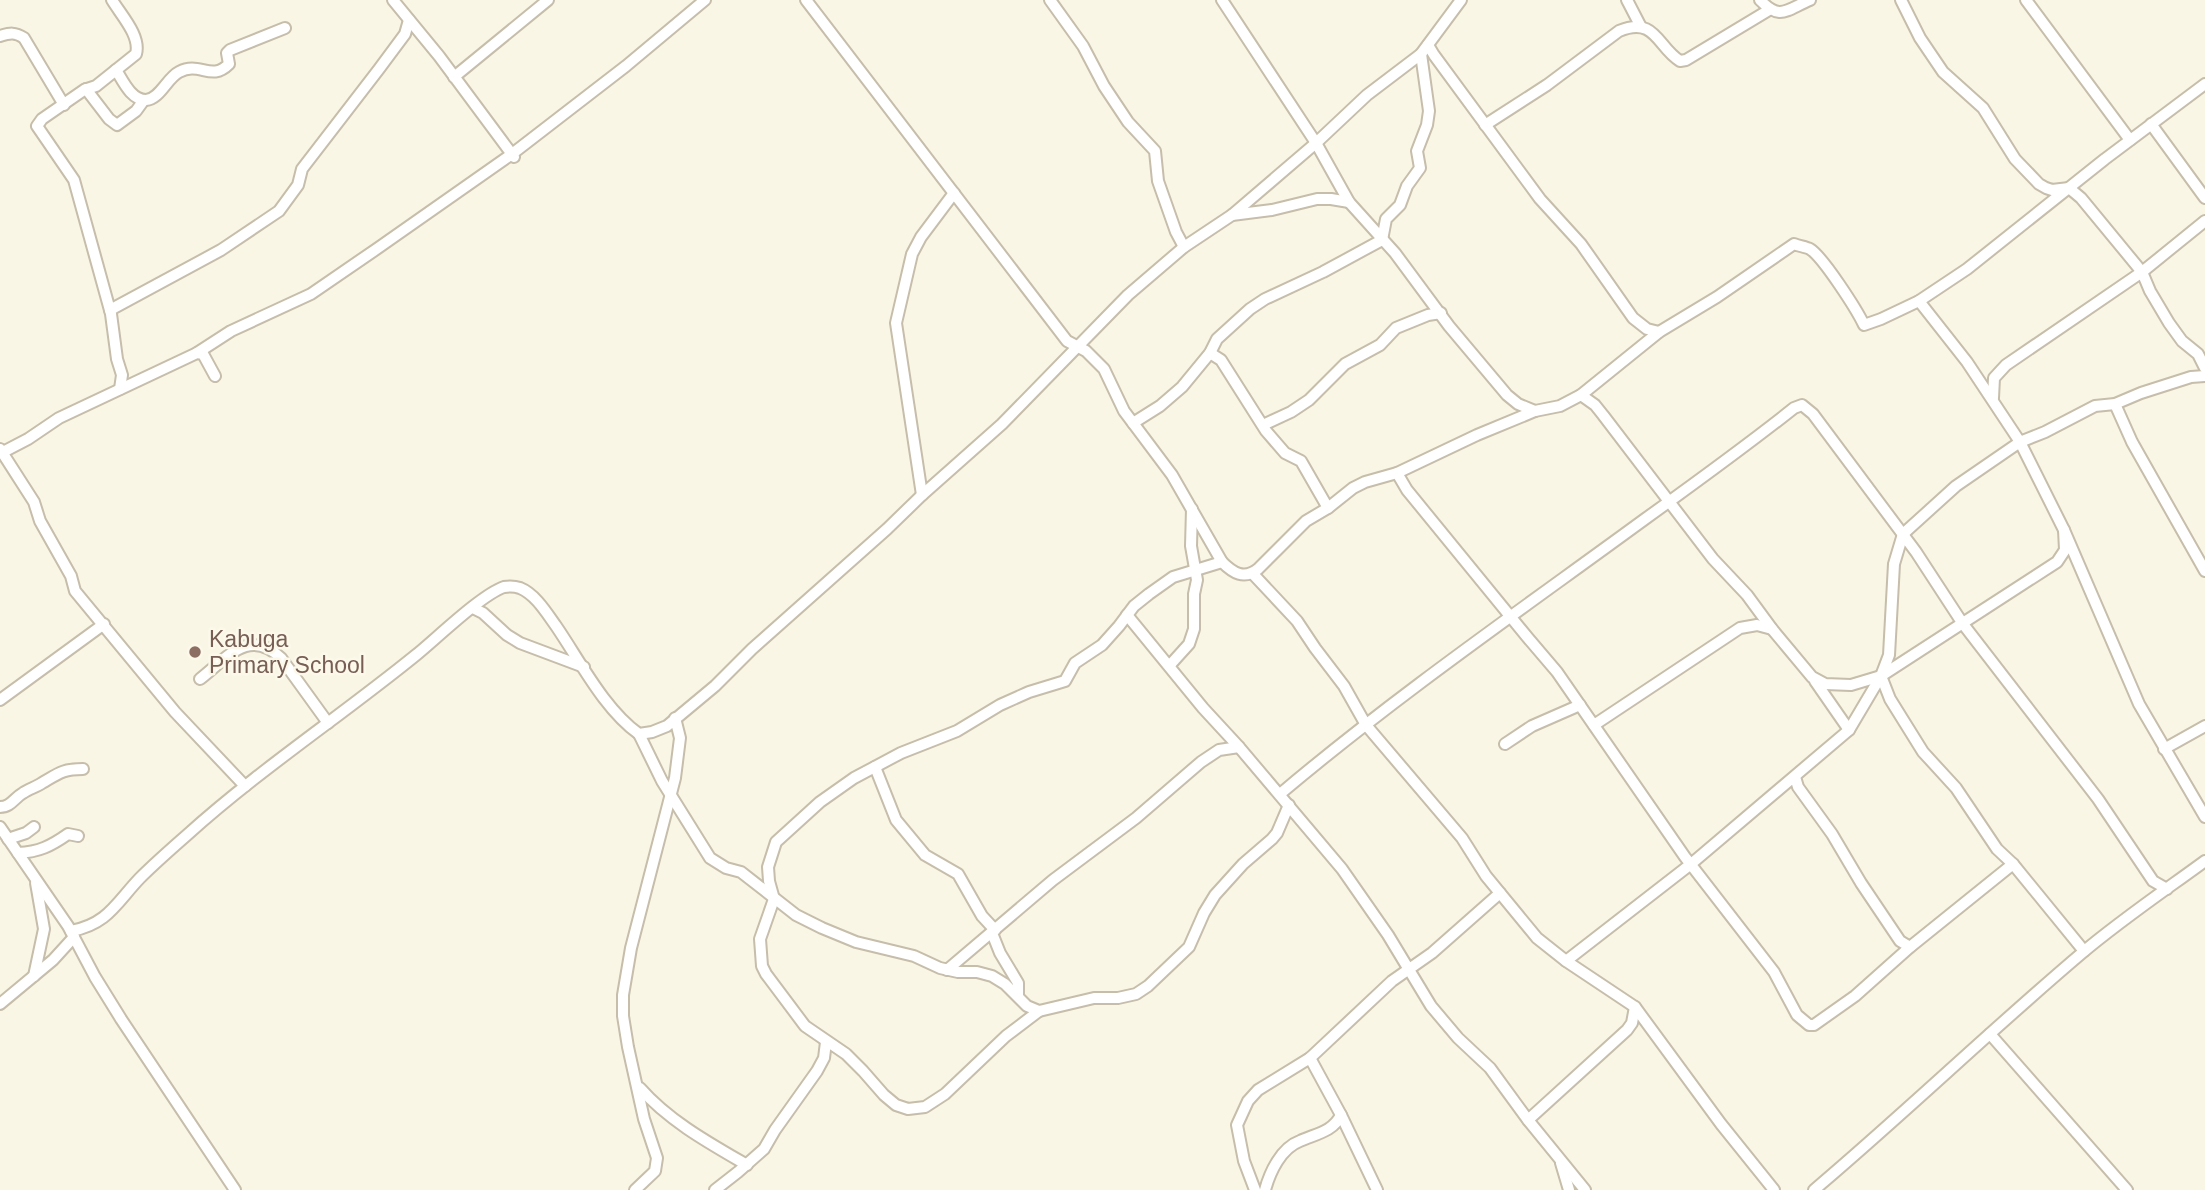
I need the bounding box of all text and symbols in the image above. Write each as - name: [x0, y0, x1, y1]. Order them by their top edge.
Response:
- place label: Kabuga Primary School: [209, 626, 365, 678]
- marker: Kabuga Primary School: [187, 644, 203, 660]

